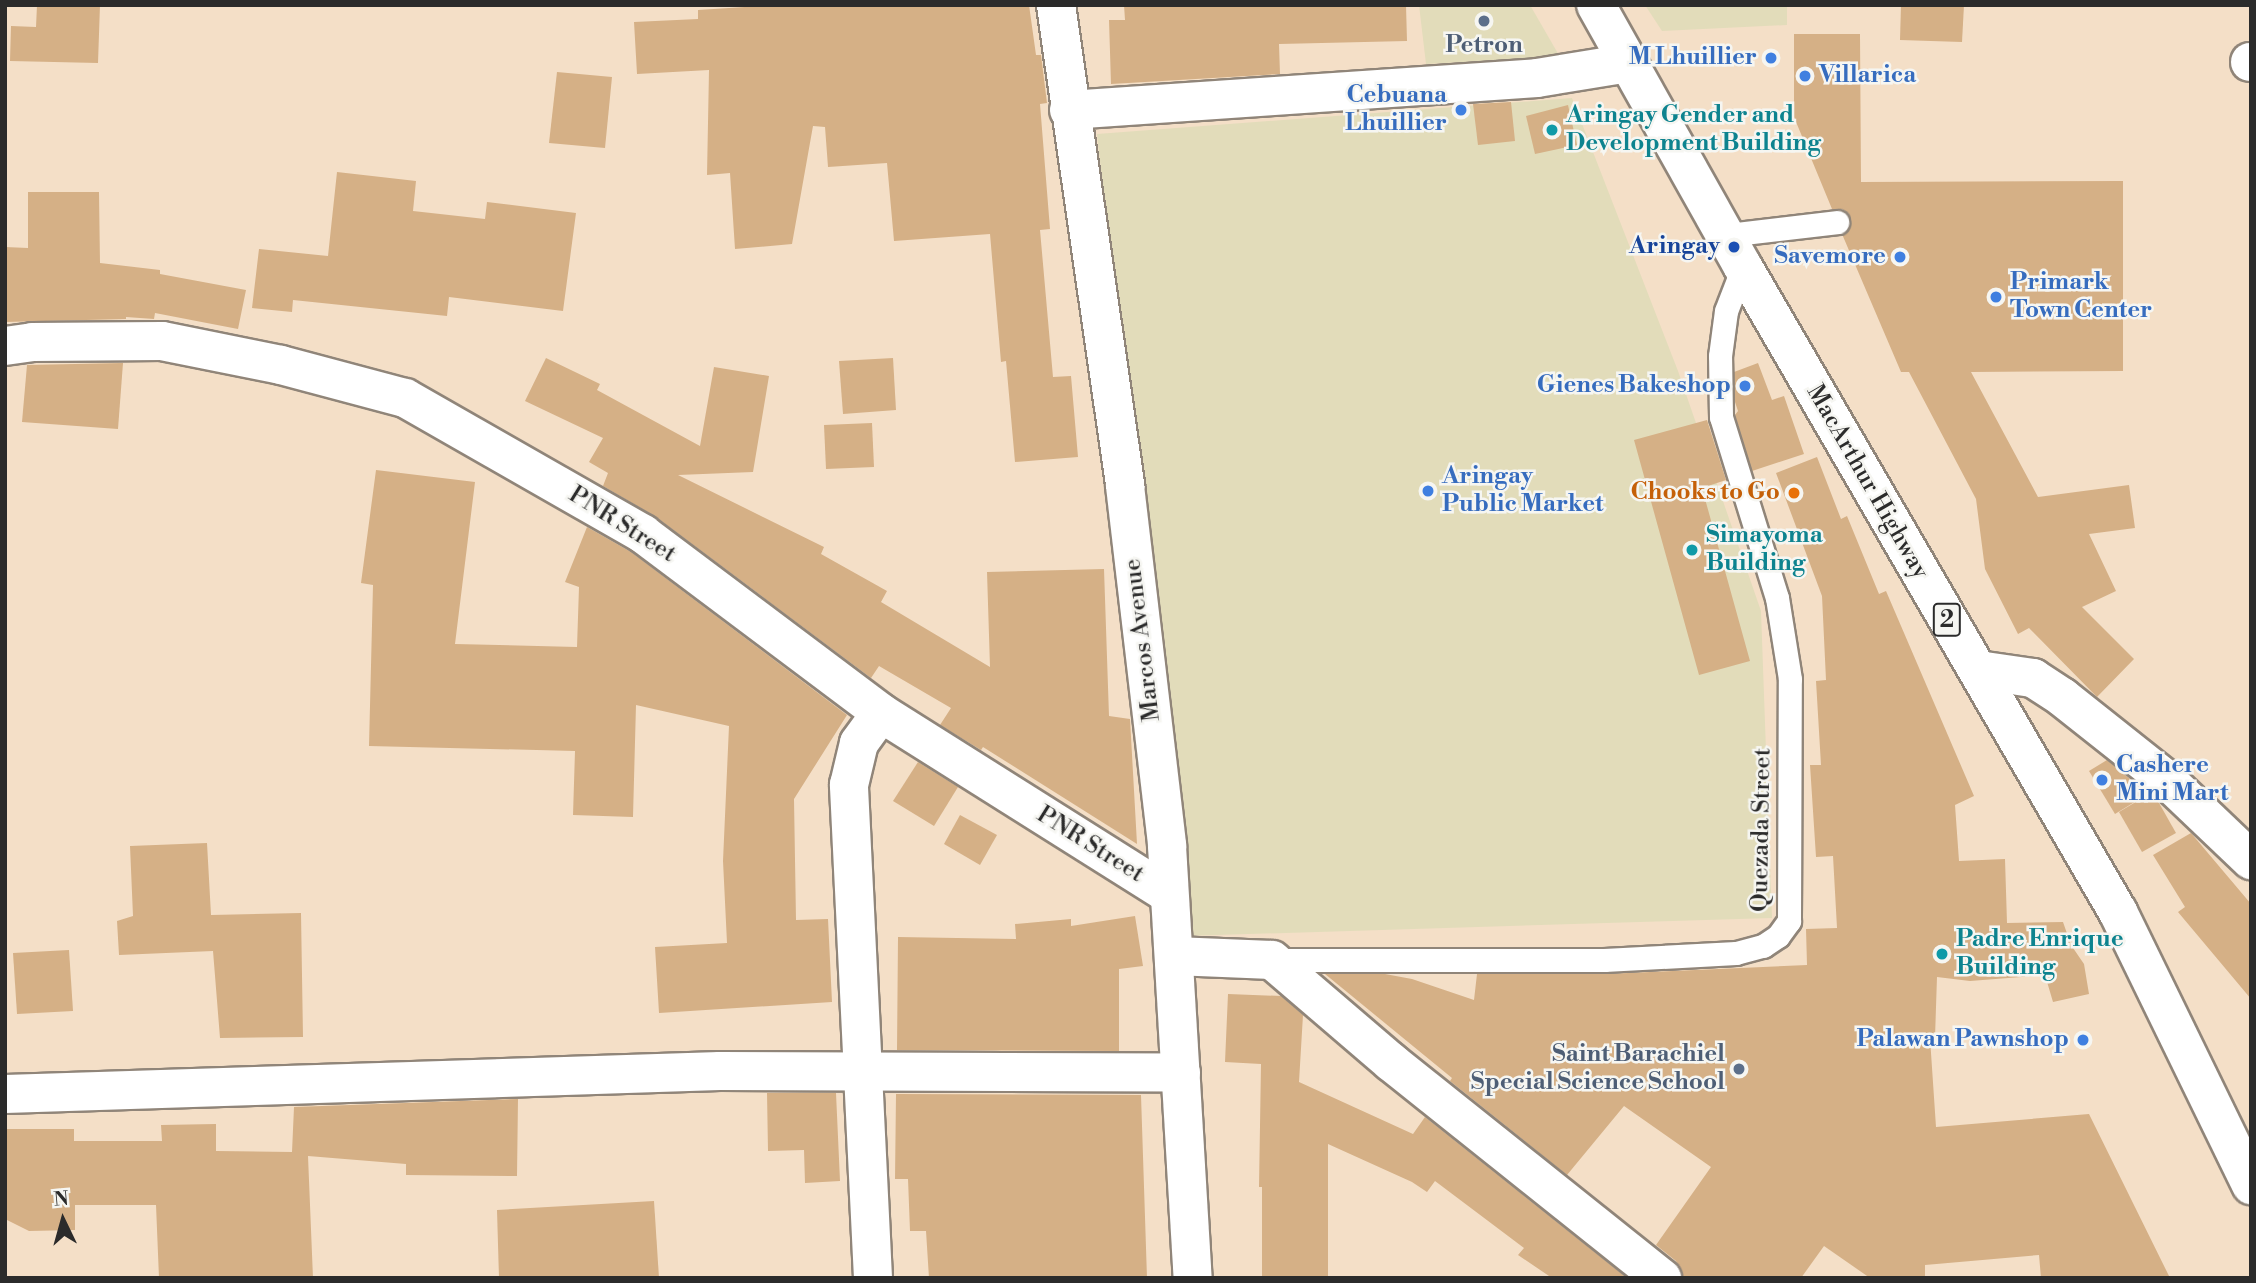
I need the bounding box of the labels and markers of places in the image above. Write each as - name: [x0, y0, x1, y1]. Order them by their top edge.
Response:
- marker: Petron: [1476, 13, 1492, 29]
- place label: Petron: [1445, 32, 1523, 60]
- place label: M Lhuillier: [1629, 44, 1757, 72]
- marker: M Lhuillier: [1763, 50, 1779, 66]
- place label: Villarica: [1819, 62, 1916, 90]
- marker: Villarica: [1797, 68, 1813, 84]
- place label: Cebuana Lhuillier: [1345, 82, 1447, 138]
- marker: Cebuana Lhuillier: [1453, 102, 1469, 118]
- place label: Aringay Gender and Development Building: [1566, 102, 1821, 158]
- marker: Aringay Gender and Development Building: [1544, 122, 1560, 138]
- place label: Aringay: [1629, 233, 1720, 261]
- marker: Aringay: [1726, 239, 1742, 255]
- place label: Savemore: [1774, 243, 1886, 271]
- marker: Savemore: [1892, 249, 1908, 265]
- place label: Primark Town Center: [2010, 269, 2152, 325]
- marker: Primark Town Center: [1988, 289, 2004, 305]
- place label: Gienes Bakeshop: [1537, 372, 1731, 400]
- marker: Gienes Bakeshop: [1737, 378, 1753, 394]
- place label: Aringay Public Market: [1442, 463, 1604, 519]
- place label: Chooks to Go: [1631, 479, 1780, 507]
- marker: Aringay Public Market: [1420, 483, 1436, 499]
- marker: Chooks to Go: [1786, 485, 1802, 501]
- place label: Simayoma Building: [1706, 522, 1823, 578]
- marker: Simayoma Building: [1684, 542, 1700, 558]
- place label: Cashere Mini Mart: [2116, 752, 2229, 808]
- marker: Cashere Mini Mart: [2094, 772, 2110, 788]
- place label: Padre Enrique Building: [1956, 926, 2124, 982]
- marker: Padre Enrique Building: [1934, 946, 1950, 962]
- place label: Palawan Pawnshop: [1857, 1026, 2069, 1054]
- marker: Palawan Pawnshop: [2075, 1032, 2091, 1048]
- place label: Saint Barachiel Special Science School: [1471, 1041, 1725, 1097]
- marker: Saint Barachiel Special Science School: [1731, 1061, 1747, 1077]

